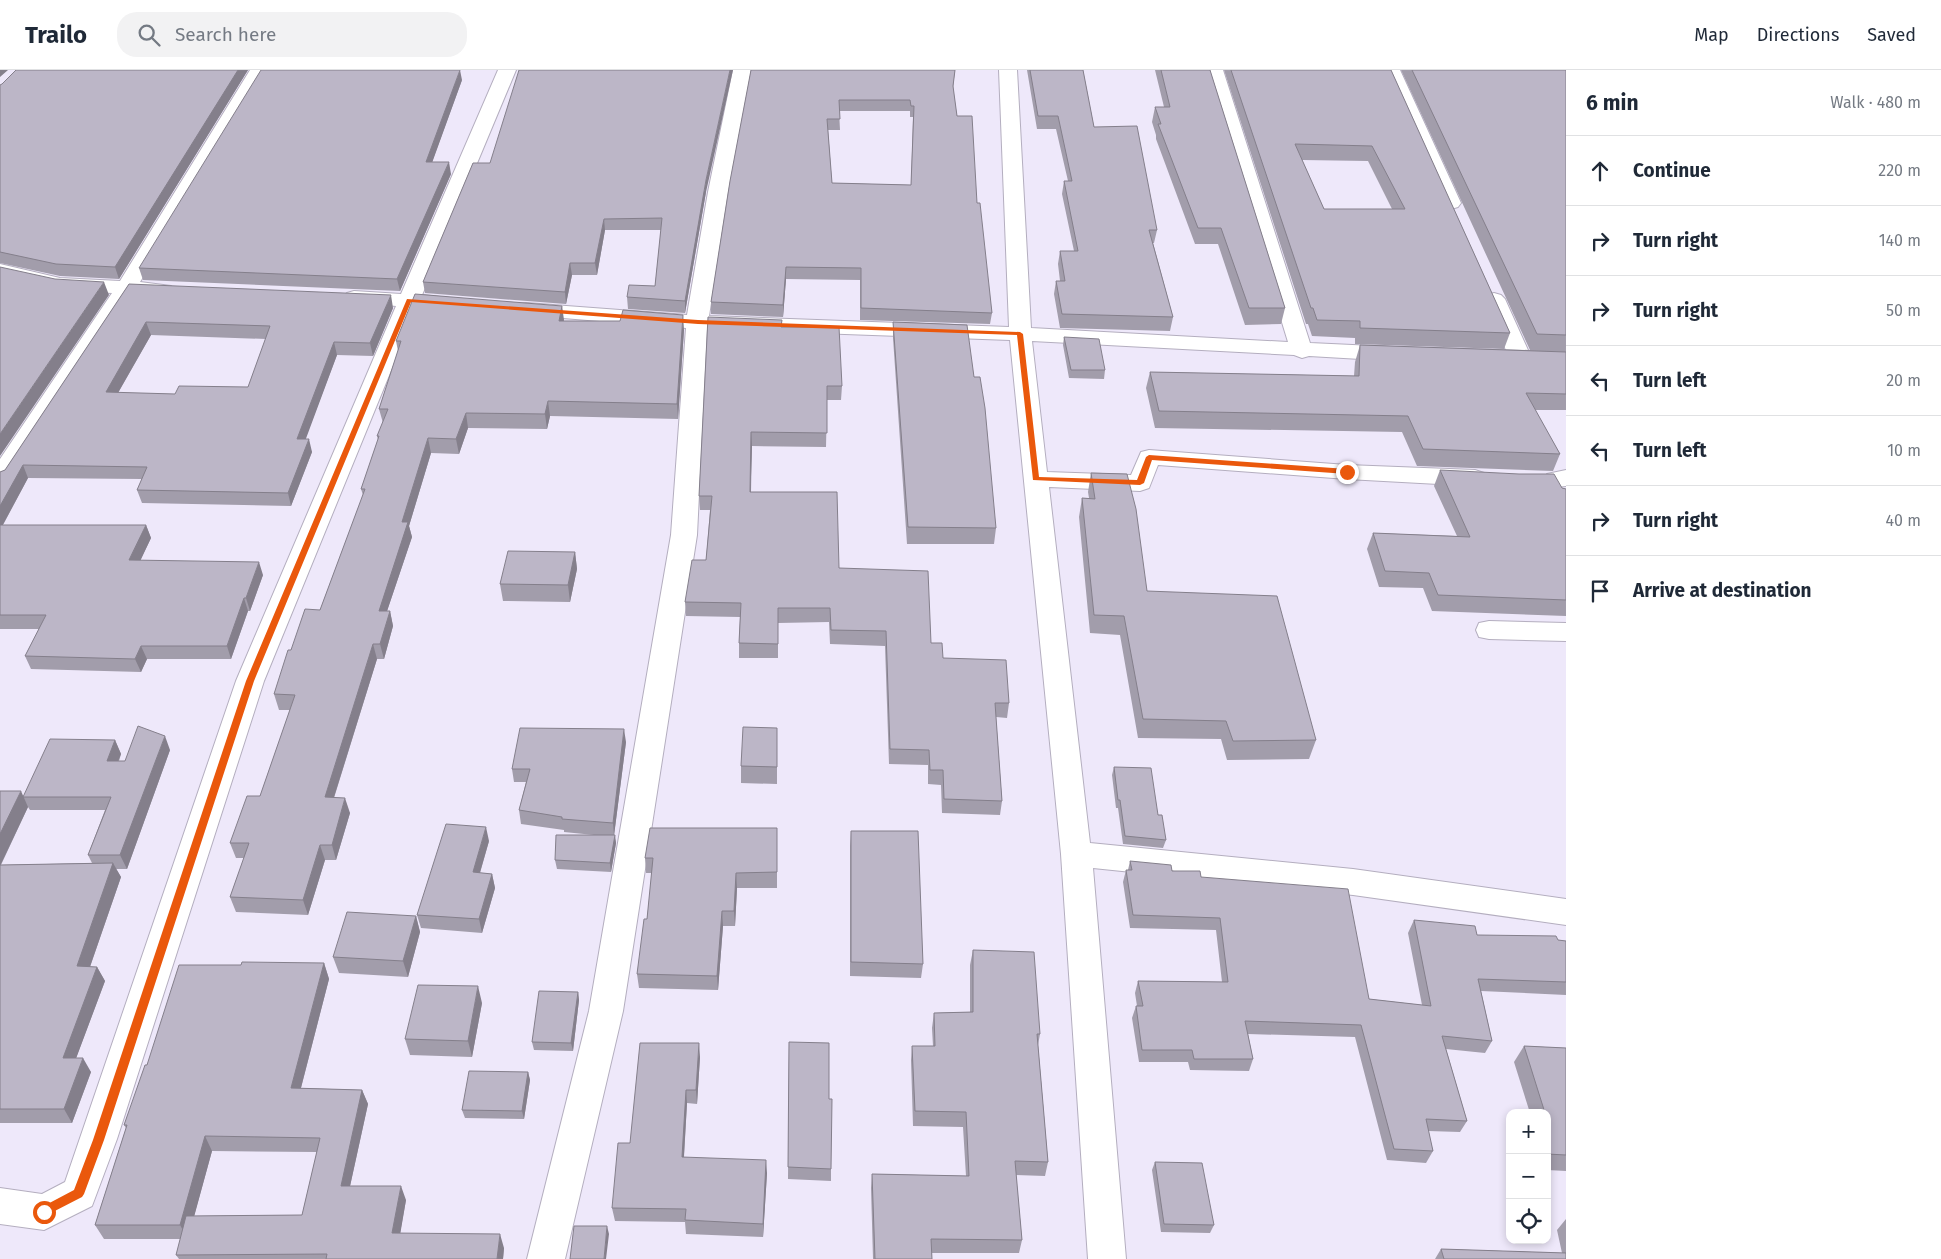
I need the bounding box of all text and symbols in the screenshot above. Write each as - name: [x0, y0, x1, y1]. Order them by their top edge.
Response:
- search box: [117, 12, 467, 57]
- text: Trailo: [25, 21, 87, 49]
- icon: search: [135, 21, 163, 49]
- text: Search here: [175, 23, 276, 46]
- text: Map: [1694, 24, 1729, 46]
- text: Directions: [1757, 24, 1839, 46]
- text: Saved: [1867, 24, 1916, 46]
- text: 6 min: [1586, 90, 1639, 116]
- text: Walk · 480 m: [1830, 93, 1921, 112]
- icon: ahead: [1586, 157, 1614, 185]
- text: Continue: [1633, 159, 1711, 182]
- text: 220 m: [1878, 161, 1921, 180]
- icon: right: [1586, 227, 1614, 255]
- text: Turn right: [1633, 229, 1718, 252]
- text: 140 m: [1879, 231, 1921, 250]
- icon: right: [1586, 297, 1614, 325]
- text: Turn right: [1633, 299, 1718, 322]
- text: 50 m: [1886, 301, 1921, 320]
- icon: left: [1586, 367, 1614, 395]
- text: Turn left: [1633, 369, 1707, 392]
- text: 20 m: [1886, 371, 1921, 390]
- icon: left: [1586, 437, 1614, 465]
- text: Turn left: [1633, 439, 1707, 462]
- text: 10 m: [1887, 441, 1921, 460]
- route end: [1336, 461, 1359, 484]
- icon: right: [1586, 507, 1614, 535]
- text: Turn right: [1633, 509, 1718, 532]
- text: 40 m: [1886, 511, 1921, 530]
- icon: arrive: [1586, 577, 1614, 605]
- text: Arrive at destination: [1633, 579, 1812, 602]
- map controls: [1506, 1109, 1551, 1244]
- button: +: [1506, 1109, 1551, 1154]
- button: −: [1506, 1154, 1551, 1199]
- button: locate: [1506, 1199, 1551, 1244]
- route start: [33, 1201, 56, 1224]

